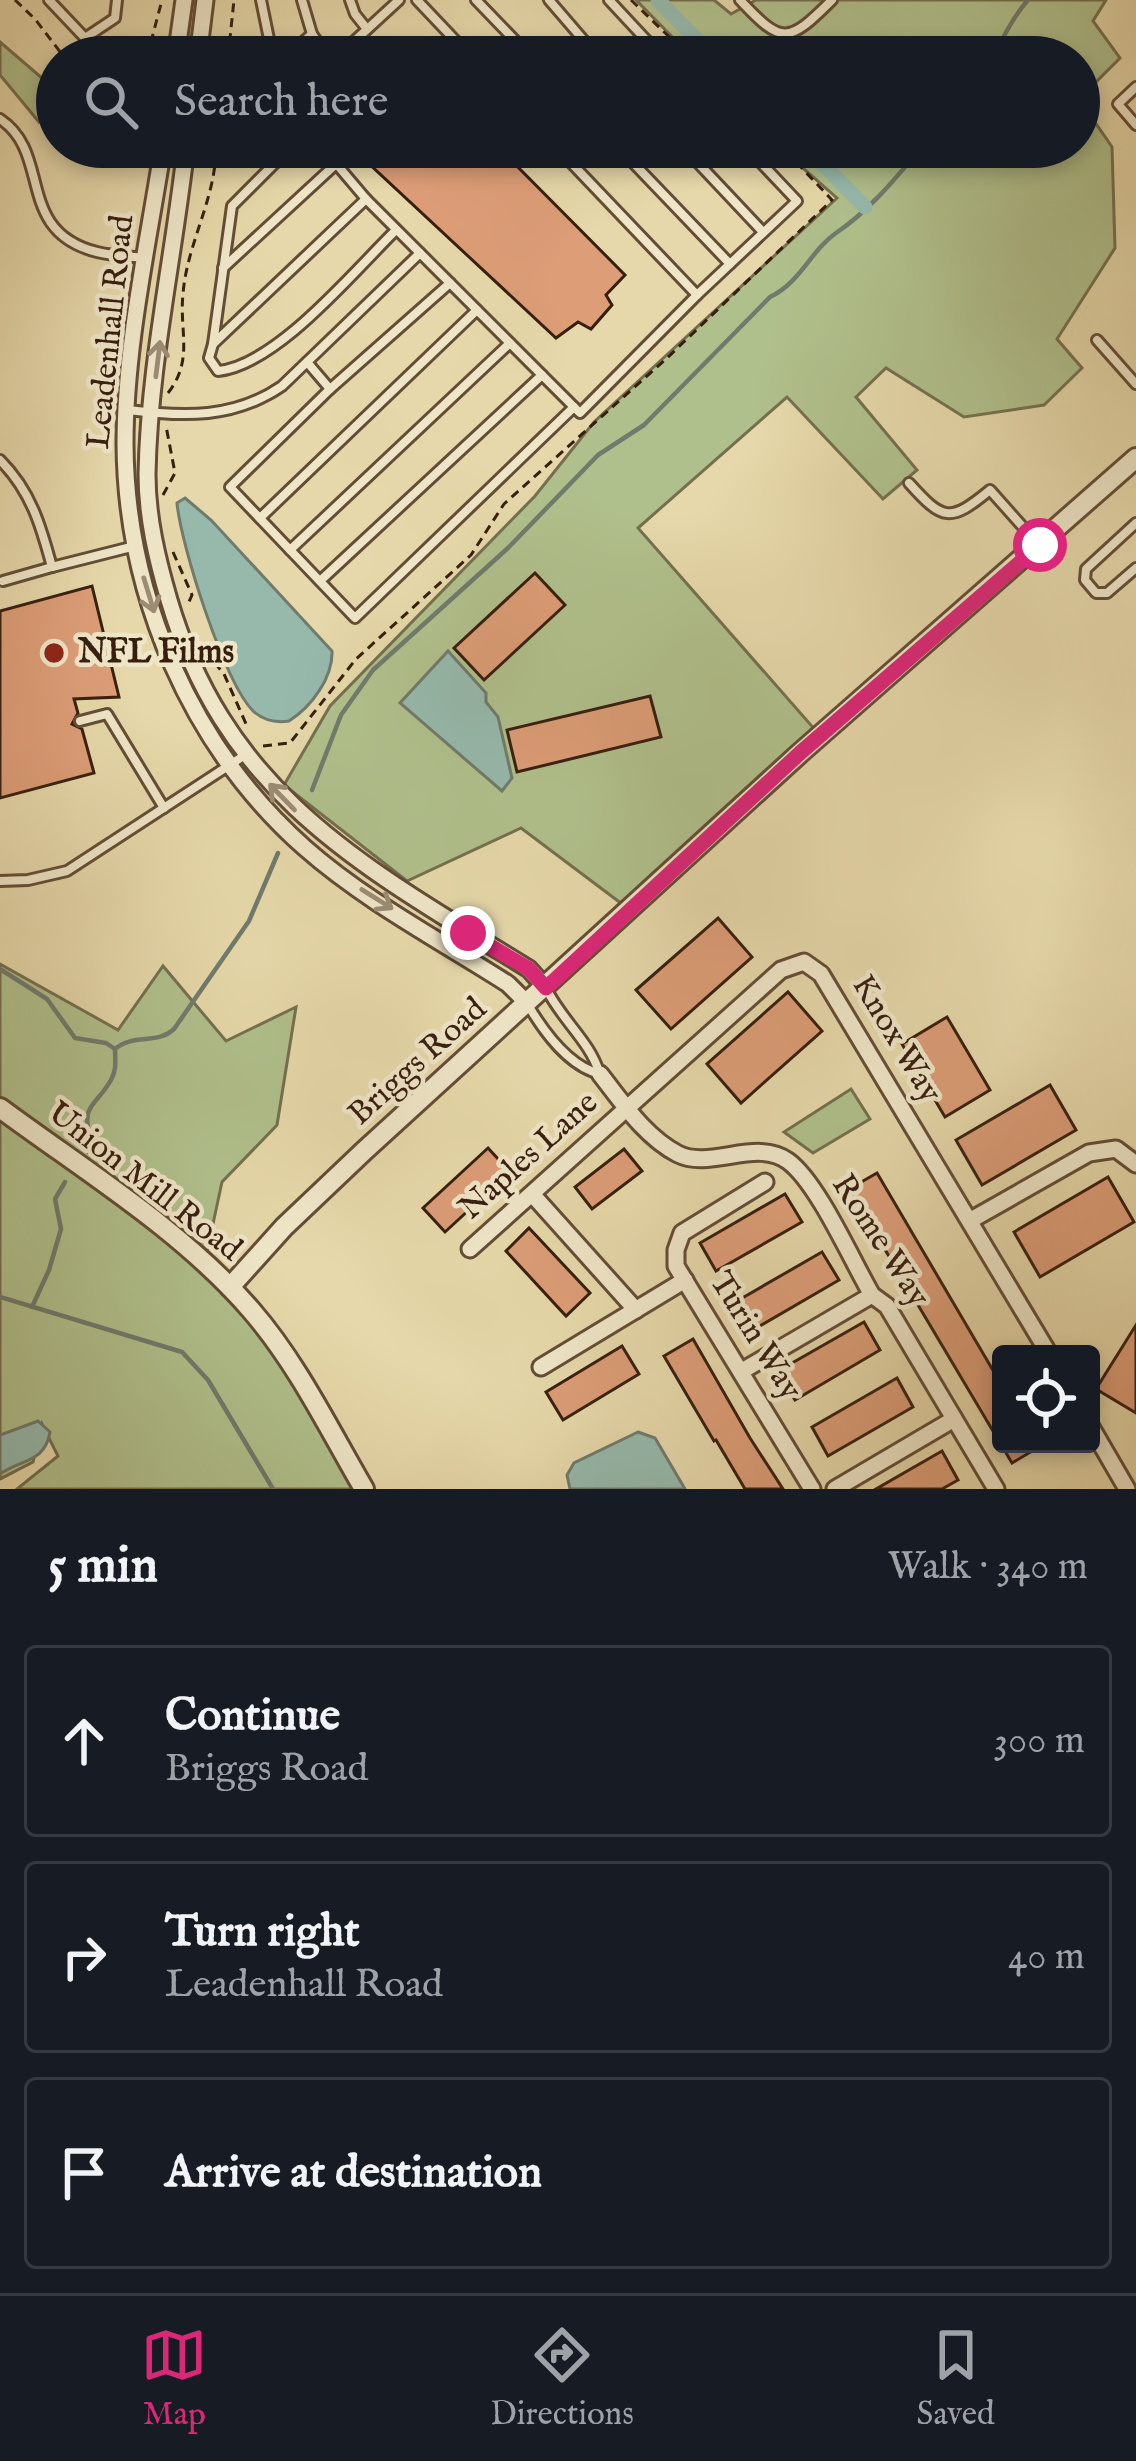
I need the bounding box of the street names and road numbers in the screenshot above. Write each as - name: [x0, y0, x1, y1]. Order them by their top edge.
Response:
- street label: Leadenhall Road: [78, 212, 144, 451]
- street label: Knox Way: [841, 967, 951, 1111]
- street label: Briggs Road: [340, 989, 496, 1135]
- street label: Naples Lane: [451, 1083, 607, 1229]
- street label: Union Mill Road: [38, 1093, 250, 1271]
- street label: Rome Way: [822, 1167, 939, 1316]
- street label: Turin Way: [699, 1264, 811, 1409]

